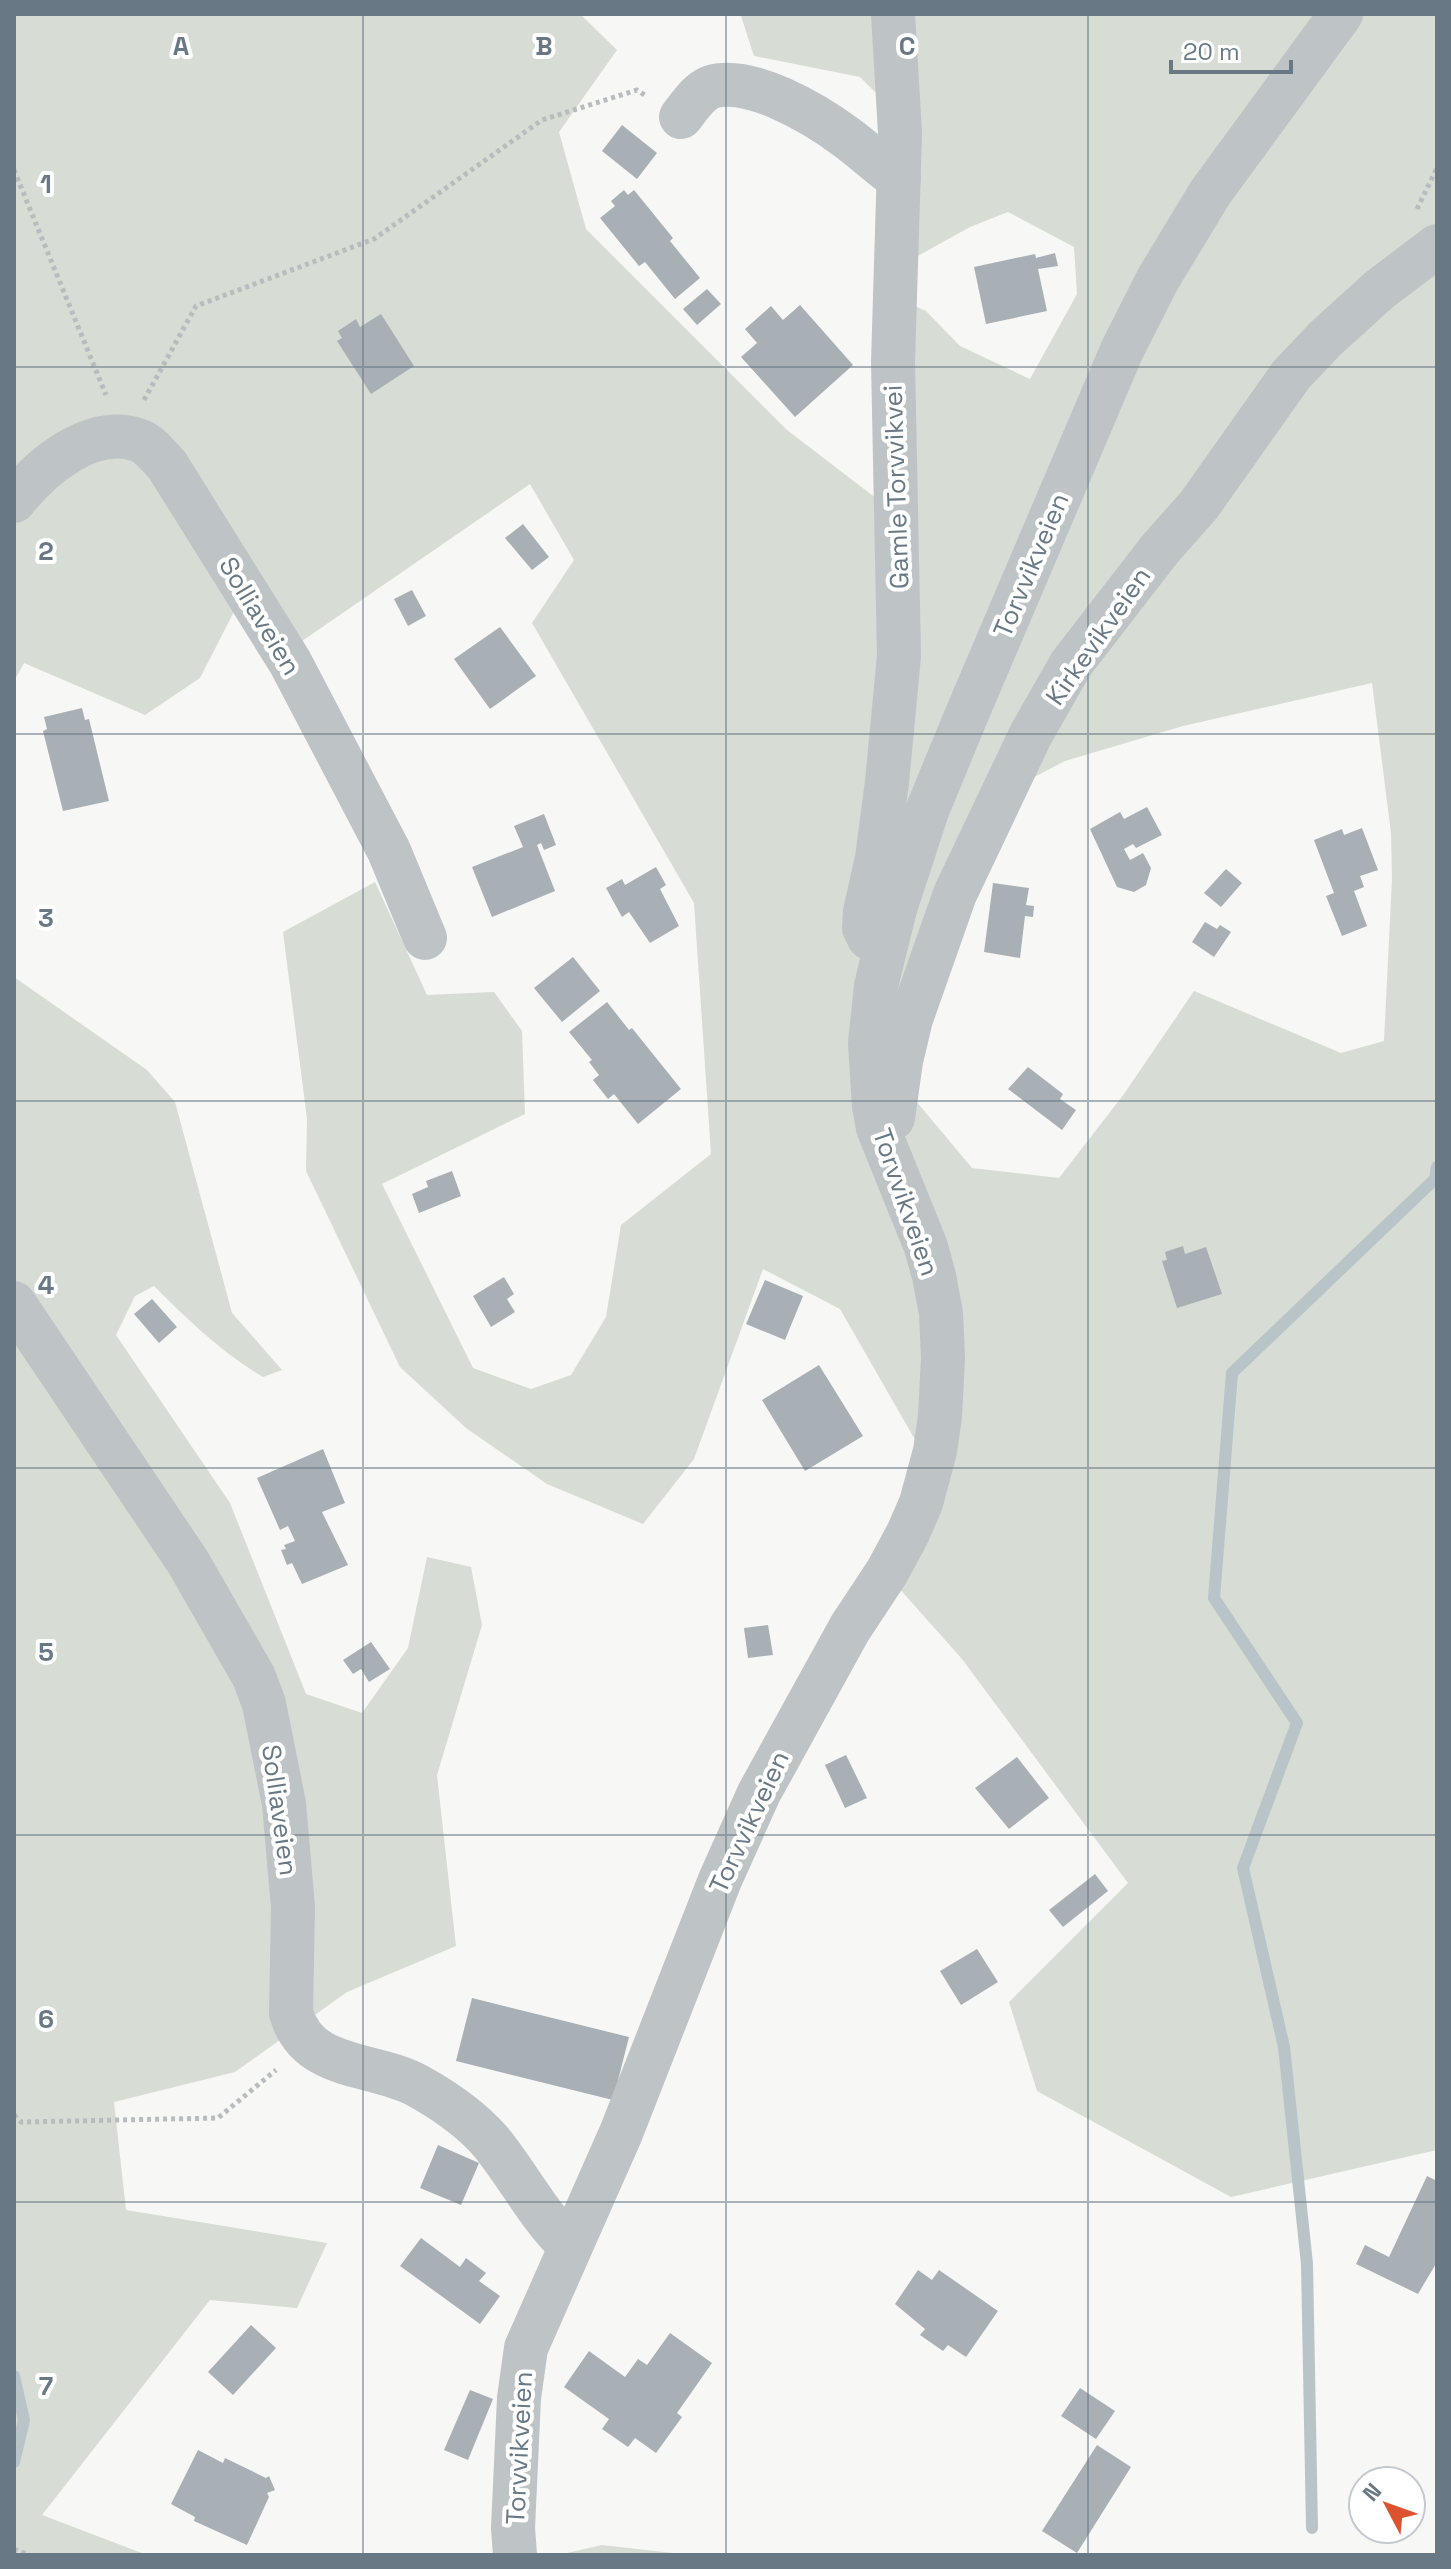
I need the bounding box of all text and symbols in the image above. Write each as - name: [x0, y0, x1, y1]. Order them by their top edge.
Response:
- scale bar: [1171, 24, 1291, 74]
- text: A: [173, 29, 190, 63]
- text: B: [535, 29, 553, 63]
- text: C: [899, 29, 915, 63]
- text: 20 m: [1183, 36, 1240, 67]
- text: 1: [40, 167, 52, 201]
- street label: Gamle Torvvikvei: [875, 384, 917, 590]
- street label: Torvvikveien: [985, 488, 1077, 642]
- text: 2: [38, 534, 54, 568]
- street label: Solliaveien: [211, 551, 309, 681]
- street label: Kirkevikveien: [1038, 560, 1158, 712]
- text: 3: [38, 901, 54, 935]
- street label: Torvvikveien: [865, 1124, 947, 1280]
- text: 4: [38, 1268, 54, 1302]
- text: 5: [38, 1635, 54, 1669]
- street label: Solliaveien: [254, 1742, 306, 1878]
- street label: Torvvikveien: [701, 1745, 797, 1899]
- text: 6: [38, 2002, 54, 2036]
- text: 7: [39, 2369, 53, 2403]
- street label: Torvvikveien: [498, 2370, 540, 2526]
- north arrow: [1347, 2465, 1427, 2545]
- text: N: [1357, 2477, 1387, 2507]

